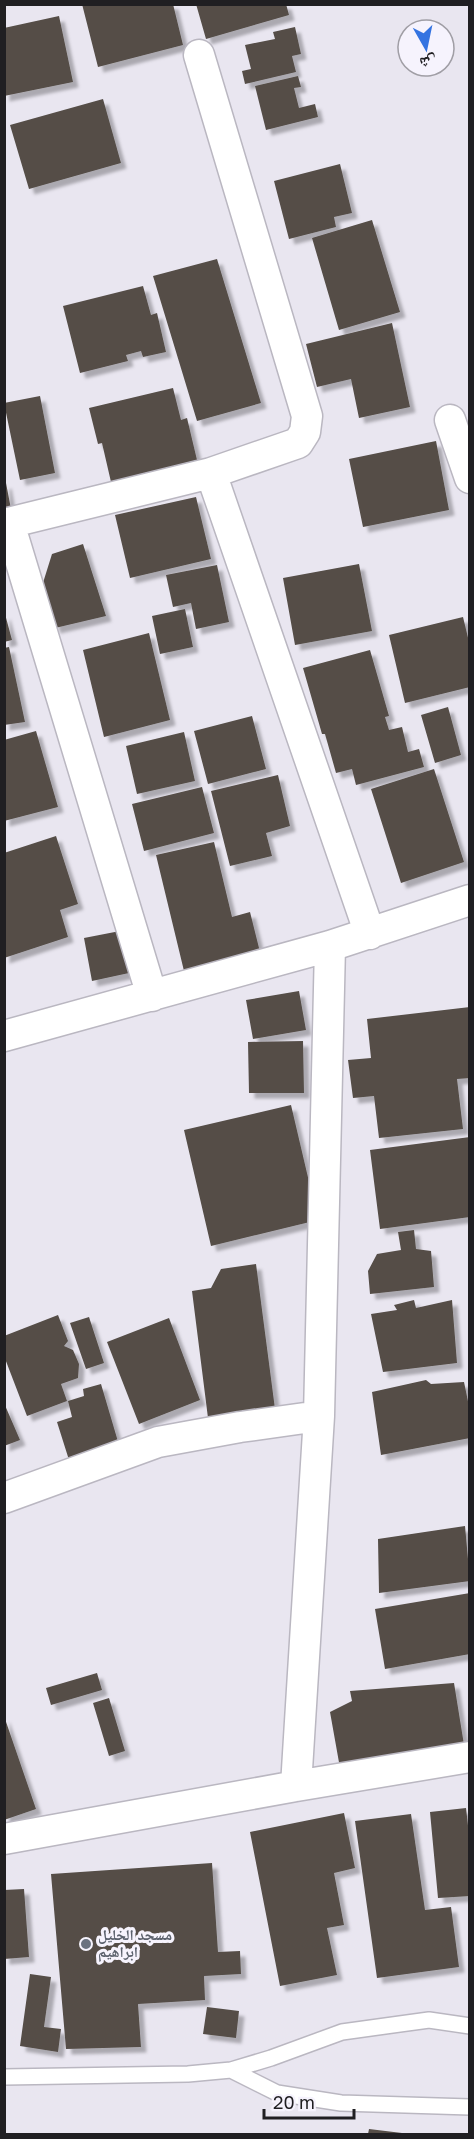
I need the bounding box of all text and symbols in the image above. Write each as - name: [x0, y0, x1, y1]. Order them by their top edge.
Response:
- north arrow: [396, 18, 456, 78]
- text: ش: [418, 52, 438, 74]
- place label: مسجد الخليل ابراهيم: [98, 1925, 172, 1962]
- marker: مسجد الخليل ابراهيم: [79, 1937, 93, 1951]
- scale bar: [264, 2082, 354, 2120]
- text: 20 m: [273, 2091, 315, 2113]

